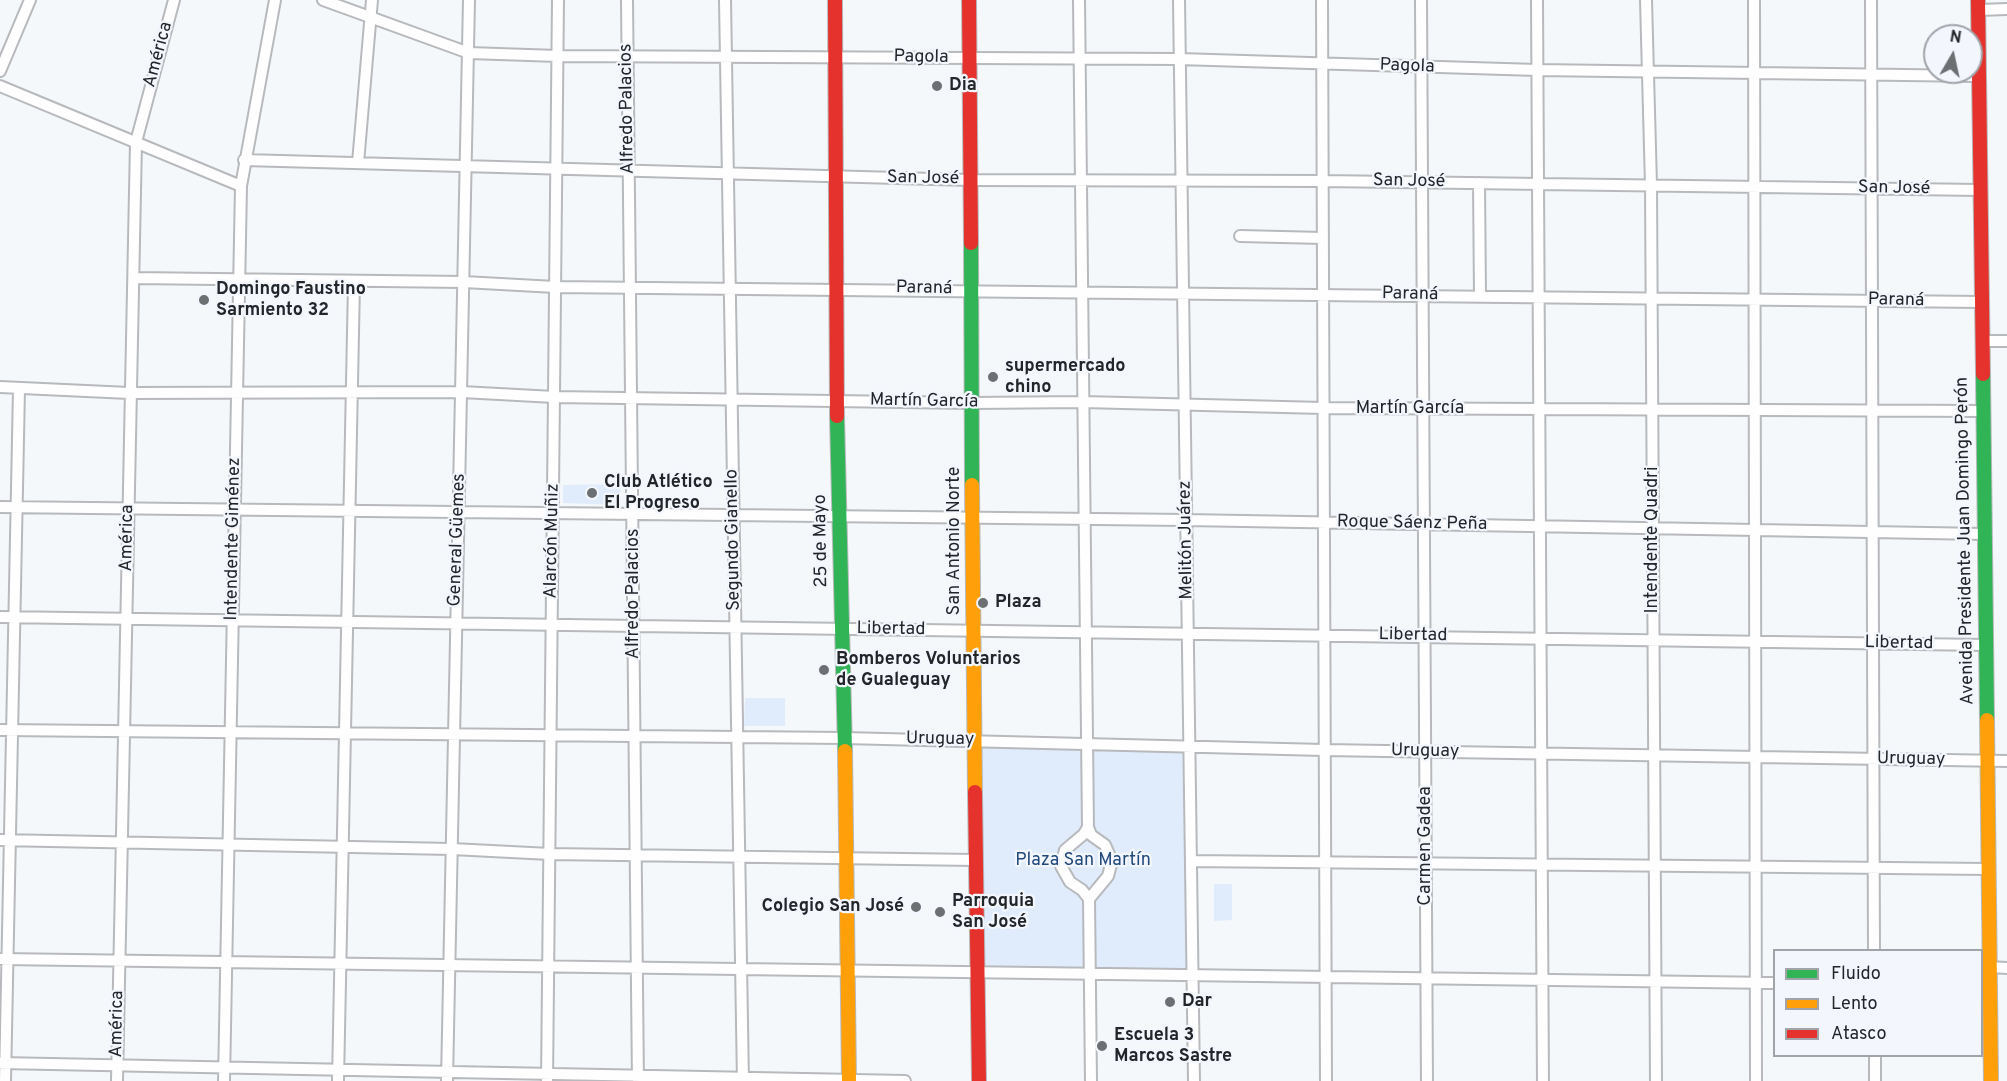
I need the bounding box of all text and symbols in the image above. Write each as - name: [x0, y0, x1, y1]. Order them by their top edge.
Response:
- street label: América: [140, 20, 178, 90]
- north arrow: [1923, 24, 1983, 84]
- text: N: [1948, 27, 1963, 49]
- street label: Alfredo Palacios: [616, 43, 640, 175]
- street label: Pagola: [893, 47, 949, 69]
- street label: Pagola: [1379, 55, 1435, 79]
- place label: Dia: [949, 75, 977, 97]
- marker: Dia: [930, 79, 944, 93]
- street label: San José: [887, 168, 959, 190]
- street label: San José: [1373, 171, 1445, 193]
- street label: San José: [1858, 178, 1930, 200]
- street label: Paraná: [896, 278, 952, 300]
- place label: Domingo Faustino Sarmiento 32: [216, 279, 366, 322]
- street label: Paraná: [1382, 284, 1438, 306]
- street label: Paraná: [1868, 290, 1924, 312]
- marker: Domingo Faustino Sarmiento 32: [197, 293, 211, 307]
- place label: supermercado chino: [1005, 356, 1126, 398]
- marker: supermercado chino: [986, 370, 1000, 384]
- street label: Avenida Presidente Juan Domingo Perón: [1952, 377, 1980, 705]
- street label: Martín García: [870, 390, 978, 414]
- street label: Martín García: [1356, 398, 1464, 420]
- street label: Intendente Giménez: [222, 457, 246, 621]
- street label: San Antonio Norte: [944, 467, 966, 615]
- street label: Intendente Quadri: [1642, 467, 1664, 613]
- street label: Segundo Gianello: [722, 469, 746, 611]
- place label: Club Atlético El Progreso: [604, 472, 713, 514]
- street label: General Güemes: [445, 473, 471, 607]
- street label: Melitón Juárez: [1175, 480, 1199, 600]
- street label: Alarcón Muñiz: [541, 483, 565, 599]
- marker: Club Atlético El Progreso: [585, 486, 599, 500]
- street label: 25 de Mayo: [810, 494, 834, 588]
- street label: América: [117, 504, 139, 572]
- street label: Roque Sáenz Peña: [1337, 512, 1487, 536]
- street label: Alfredo Palacios: [623, 529, 645, 659]
- place label: Plaza: [995, 592, 1042, 614]
- marker: Plaza: [976, 596, 990, 610]
- street label: Libertad: [856, 619, 926, 641]
- street label: Libertad: [1378, 625, 1448, 647]
- street label: Libertad: [1864, 633, 1934, 655]
- place label: Bomberos Voluntarios de Gualeguay: [836, 649, 1021, 692]
- marker: Bomberos Voluntarios de Gualeguay: [817, 663, 831, 677]
- street label: Uruguay: [906, 729, 974, 751]
- street label: Uruguay: [1391, 741, 1459, 763]
- street label: Uruguay: [1877, 749, 1945, 771]
- street label: Carmen Gadea: [1415, 786, 1437, 906]
- park label: Plaza San Martín: [1015, 850, 1151, 872]
- place label: Parroquia San José: [952, 891, 1034, 934]
- place label: Colegio San José: [761, 896, 904, 918]
- marker: Colegio San José: [909, 900, 923, 914]
- marker: Parroquia San José: [933, 905, 947, 919]
- legend: [1773, 949, 1983, 1057]
- text: Fluido: [1831, 963, 1881, 986]
- street label: América: [107, 990, 129, 1058]
- place label: Dar: [1182, 991, 1212, 1013]
- text: Lento: [1831, 993, 1877, 1016]
- marker: Dar: [1163, 995, 1177, 1009]
- text: Atasco: [1831, 1023, 1887, 1046]
- place label: Escuela 3 Marcos Sastre: [1114, 1025, 1232, 1068]
- marker: Escuela 3 Marcos Sastre: [1095, 1039, 1109, 1053]

